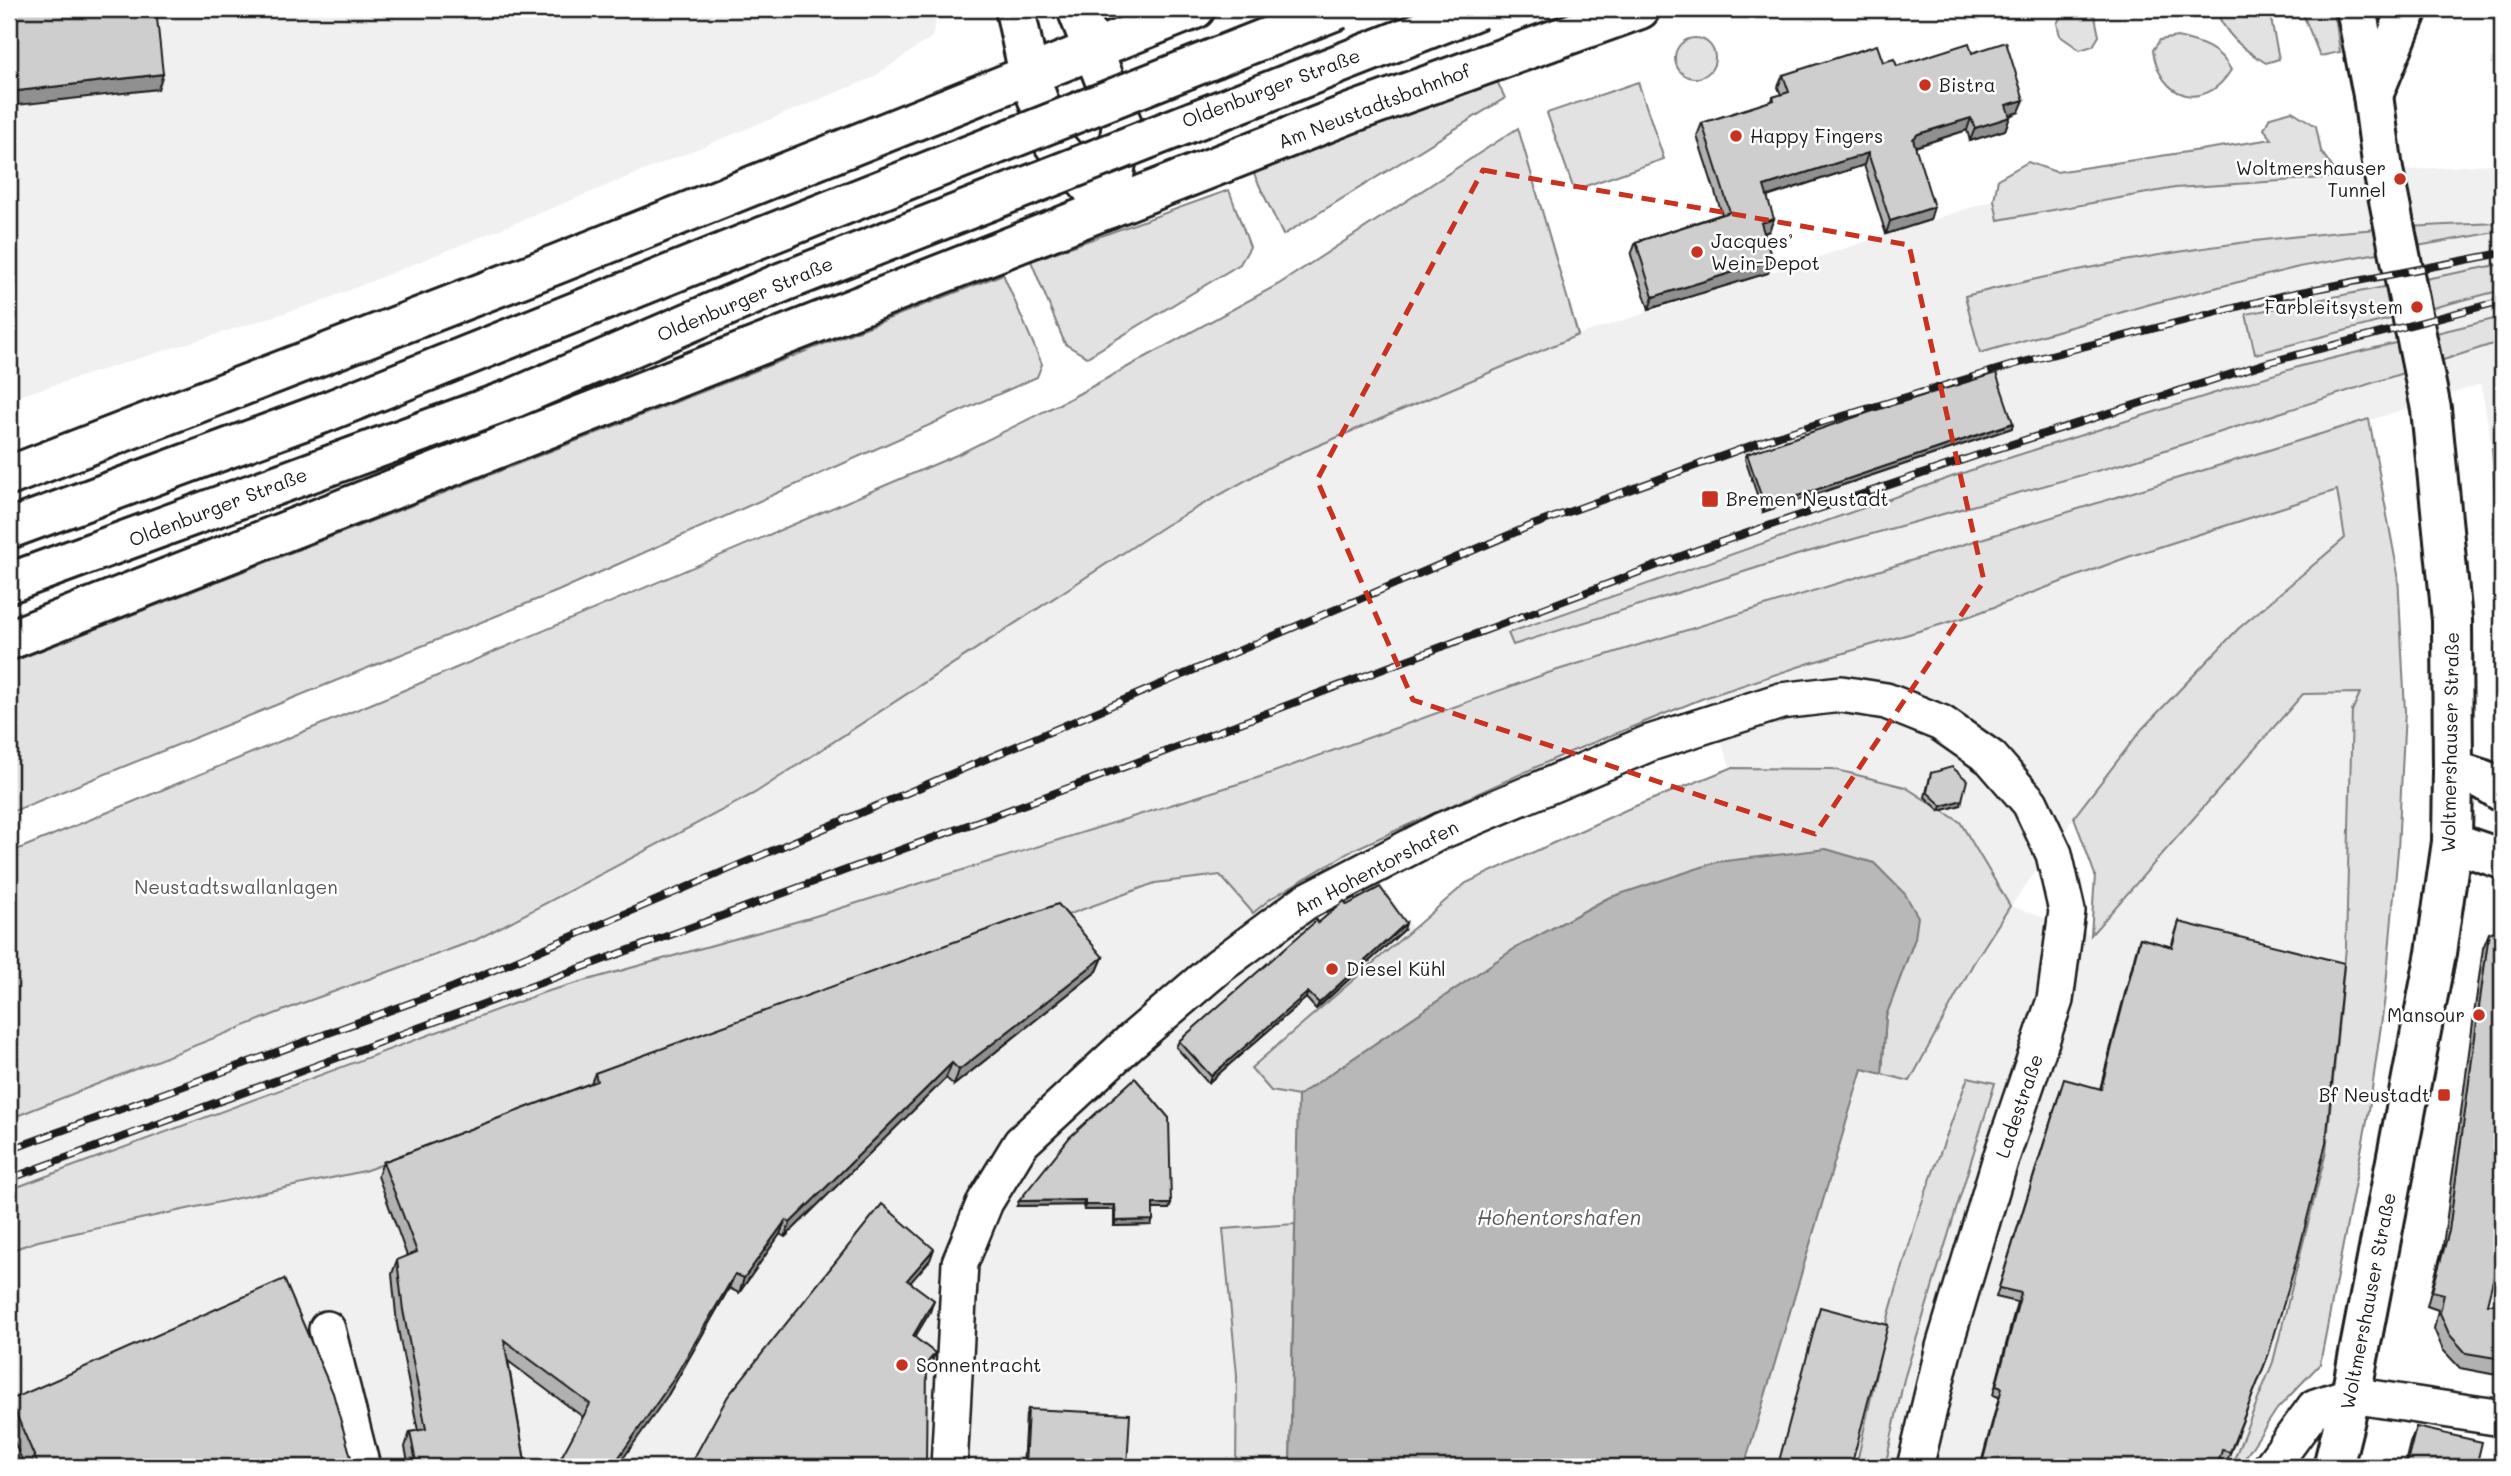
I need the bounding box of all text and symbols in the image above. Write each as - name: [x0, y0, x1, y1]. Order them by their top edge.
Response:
- street label: Oldenburger Straße: [1178, 42, 1363, 133]
- street label: Am Neustadtsbahnhof: [1274, 57, 1474, 154]
- place label: Bistra: [1939, 72, 1996, 97]
- marker: Bistra: [1917, 77, 1933, 93]
- place label: Happy Fingers: [1750, 123, 1883, 148]
- marker: Happy Fingers: [1728, 128, 1744, 144]
- place label: Woltmershauser Tunnel: [2236, 155, 2386, 202]
- marker: Woltmershauser Tunnel: [2392, 171, 2408, 187]
- place label: Jacques’ Wein-Depot: [1711, 228, 1820, 275]
- marker: Jacques’ Wein-Depot: [1689, 244, 1705, 260]
- street label: Oldenburger Straße: [653, 250, 837, 347]
- place label: Farbleitsystem: [2265, 294, 2403, 319]
- marker: Farbleitsystem: [2409, 299, 2425, 315]
- street label: Oldenburger Straße: [125, 461, 310, 552]
- place label: Bremen Neustadt: [1726, 486, 1889, 511]
- marker: Bremen Neustadt: [1700, 489, 1720, 509]
- street label: Woltmershauser Straße: [2435, 632, 2464, 852]
- street label: Am Hohentorshafen: [1289, 814, 1462, 922]
- park label: Neustadtswallanlagen: [134, 874, 338, 899]
- place label: Diesel Kühl: [1346, 956, 1446, 981]
- marker: Diesel Kühl: [1324, 961, 1340, 977]
- place label: Mansour: [2387, 1002, 2465, 1027]
- marker: Mansour: [2471, 1007, 2487, 1023]
- street label: Ladestraße: [1989, 1051, 2048, 1161]
- place label: Bf Neustadt: [2319, 1082, 2430, 1107]
- marker: Bf Neustadt: [2436, 1087, 2452, 1103]
- street label: Woltmershauser Straße: [2334, 1190, 2401, 1412]
- water label: Hohentorshafen: [1477, 1203, 1641, 1230]
- place label: Sonnentracht: [916, 1352, 1041, 1377]
- marker: Sonnentracht: [894, 1357, 910, 1373]

